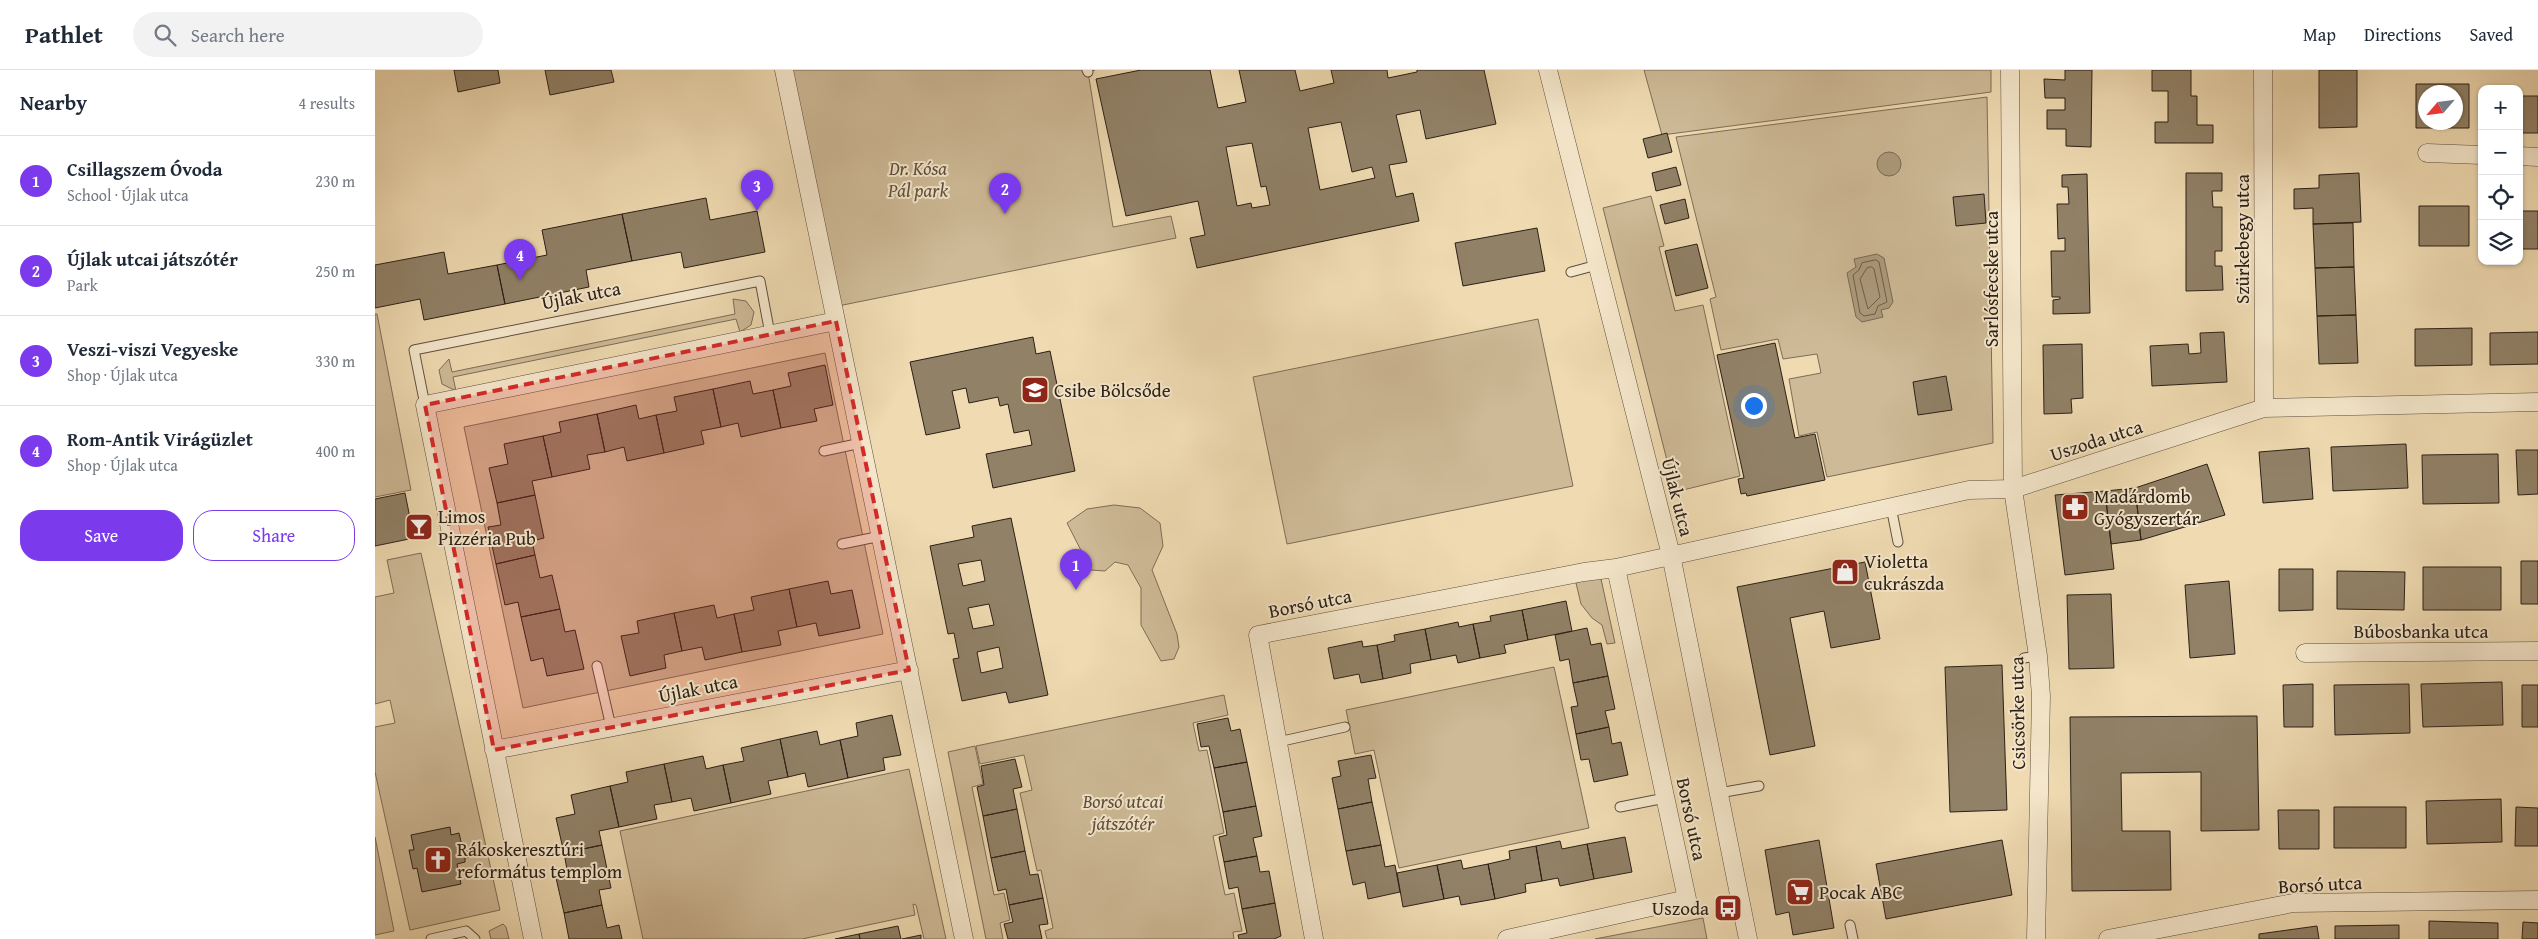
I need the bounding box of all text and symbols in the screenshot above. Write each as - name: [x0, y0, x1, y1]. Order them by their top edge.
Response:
- search box: [133, 12, 483, 57]
- text: Pathlet: [25, 17, 103, 52]
- icon: search: [151, 21, 179, 49]
- text: Search here: [191, 21, 285, 49]
- text: Map: [2303, 21, 2336, 48]
- text: Directions: [2364, 21, 2441, 48]
- text: Saved: [2469, 21, 2513, 48]
- north arrow: [2418, 85, 2463, 130]
- map controls: [2478, 85, 2523, 265]
- button: +: [2478, 85, 2523, 130]
- text: Nearby: [20, 87, 87, 118]
- text: 4 results: [298, 91, 355, 115]
- button: −: [2478, 130, 2523, 175]
- park label: Dr. Kósa Pál park: [887, 154, 948, 204]
- text: Csillagszem Óvoda: [67, 155, 222, 183]
- text: 1: [32, 169, 40, 193]
- text: 230 m: [315, 169, 355, 193]
- pin: 3: [741, 170, 773, 211]
- pin: 2: [989, 173, 1021, 214]
- street label: Szürkebegy utca: [2228, 174, 2256, 304]
- button: locate: [2478, 175, 2523, 220]
- text: School · Újlak utca: [67, 183, 189, 207]
- street label: Sarlósfecske utca: [1977, 211, 2005, 347]
- button: layers: [2478, 220, 2523, 265]
- pin: 4: [504, 239, 536, 280]
- text: Újlak utcai játszótér: [67, 245, 238, 273]
- text: 2: [32, 259, 40, 283]
- text: 250 m: [315, 259, 355, 283]
- text: Park: [67, 273, 98, 297]
- street label: Újlak utca: [539, 274, 623, 316]
- text: Veszi-viszi Vegyeske: [67, 335, 238, 363]
- text: 3: [32, 349, 40, 373]
- text: 330 m: [315, 349, 355, 373]
- text: Shop · Újlak utca: [67, 363, 178, 387]
- school or university icon: Csibe Bölcsőde: [1020, 375, 1050, 405]
- place label: Csibe Bölcsőde: [1054, 376, 1171, 404]
- your location: [1741, 393, 1767, 419]
- street label: Uszoda utca: [2046, 412, 2146, 468]
- text: Rom-Antik Virágüzlet: [67, 425, 253, 453]
- text: 4: [32, 439, 40, 463]
- text: 400 m: [315, 439, 355, 463]
- text: Shop · Újlak utca: [67, 453, 178, 477]
- street label: Újlak utca: [1655, 455, 1701, 539]
- place label: Madárdomb Gyógyszertár: [2094, 482, 2200, 532]
- pharmacy icon: Madárdomb Gyógyszertár: [2060, 492, 2090, 522]
- place label: Limos Pizzéria Pub: [438, 502, 536, 552]
- button: Save: [20, 510, 183, 561]
- button: Share: [193, 510, 355, 561]
- bar icon: Limos Pizzéria Pub: [404, 512, 434, 542]
- place label: Violetta cukrászda: [1864, 547, 1944, 597]
- pin: 1: [1060, 549, 1092, 590]
- shop icon: Violetta cukrászda: [1830, 557, 1860, 587]
- street label: Borsó utca: [1266, 581, 1354, 625]
- street label: Búbosbanka utca: [2354, 617, 2488, 645]
- street label: Csicsörke utca: [2002, 656, 2032, 770]
- street label: Újlak utca: [656, 667, 740, 709]
- street label: Borsó utca: [1670, 775, 1714, 863]
- park label: Borsó utcai játszótér: [1082, 787, 1163, 837]
- place label: Rákoskeresztúri református templom: [457, 835, 623, 885]
- church icon: Rákoskeresztúri református templom: [423, 845, 453, 875]
- street label: Borsó utca: [2277, 868, 2363, 900]
- supermarket icon: Pocak ABC: [1785, 877, 1815, 907]
- place label: Pocak ABC: [1819, 878, 1903, 906]
- bus stop icon: Uszoda: [1713, 893, 1743, 923]
- place label: Uszoda: [1652, 894, 1709, 922]

